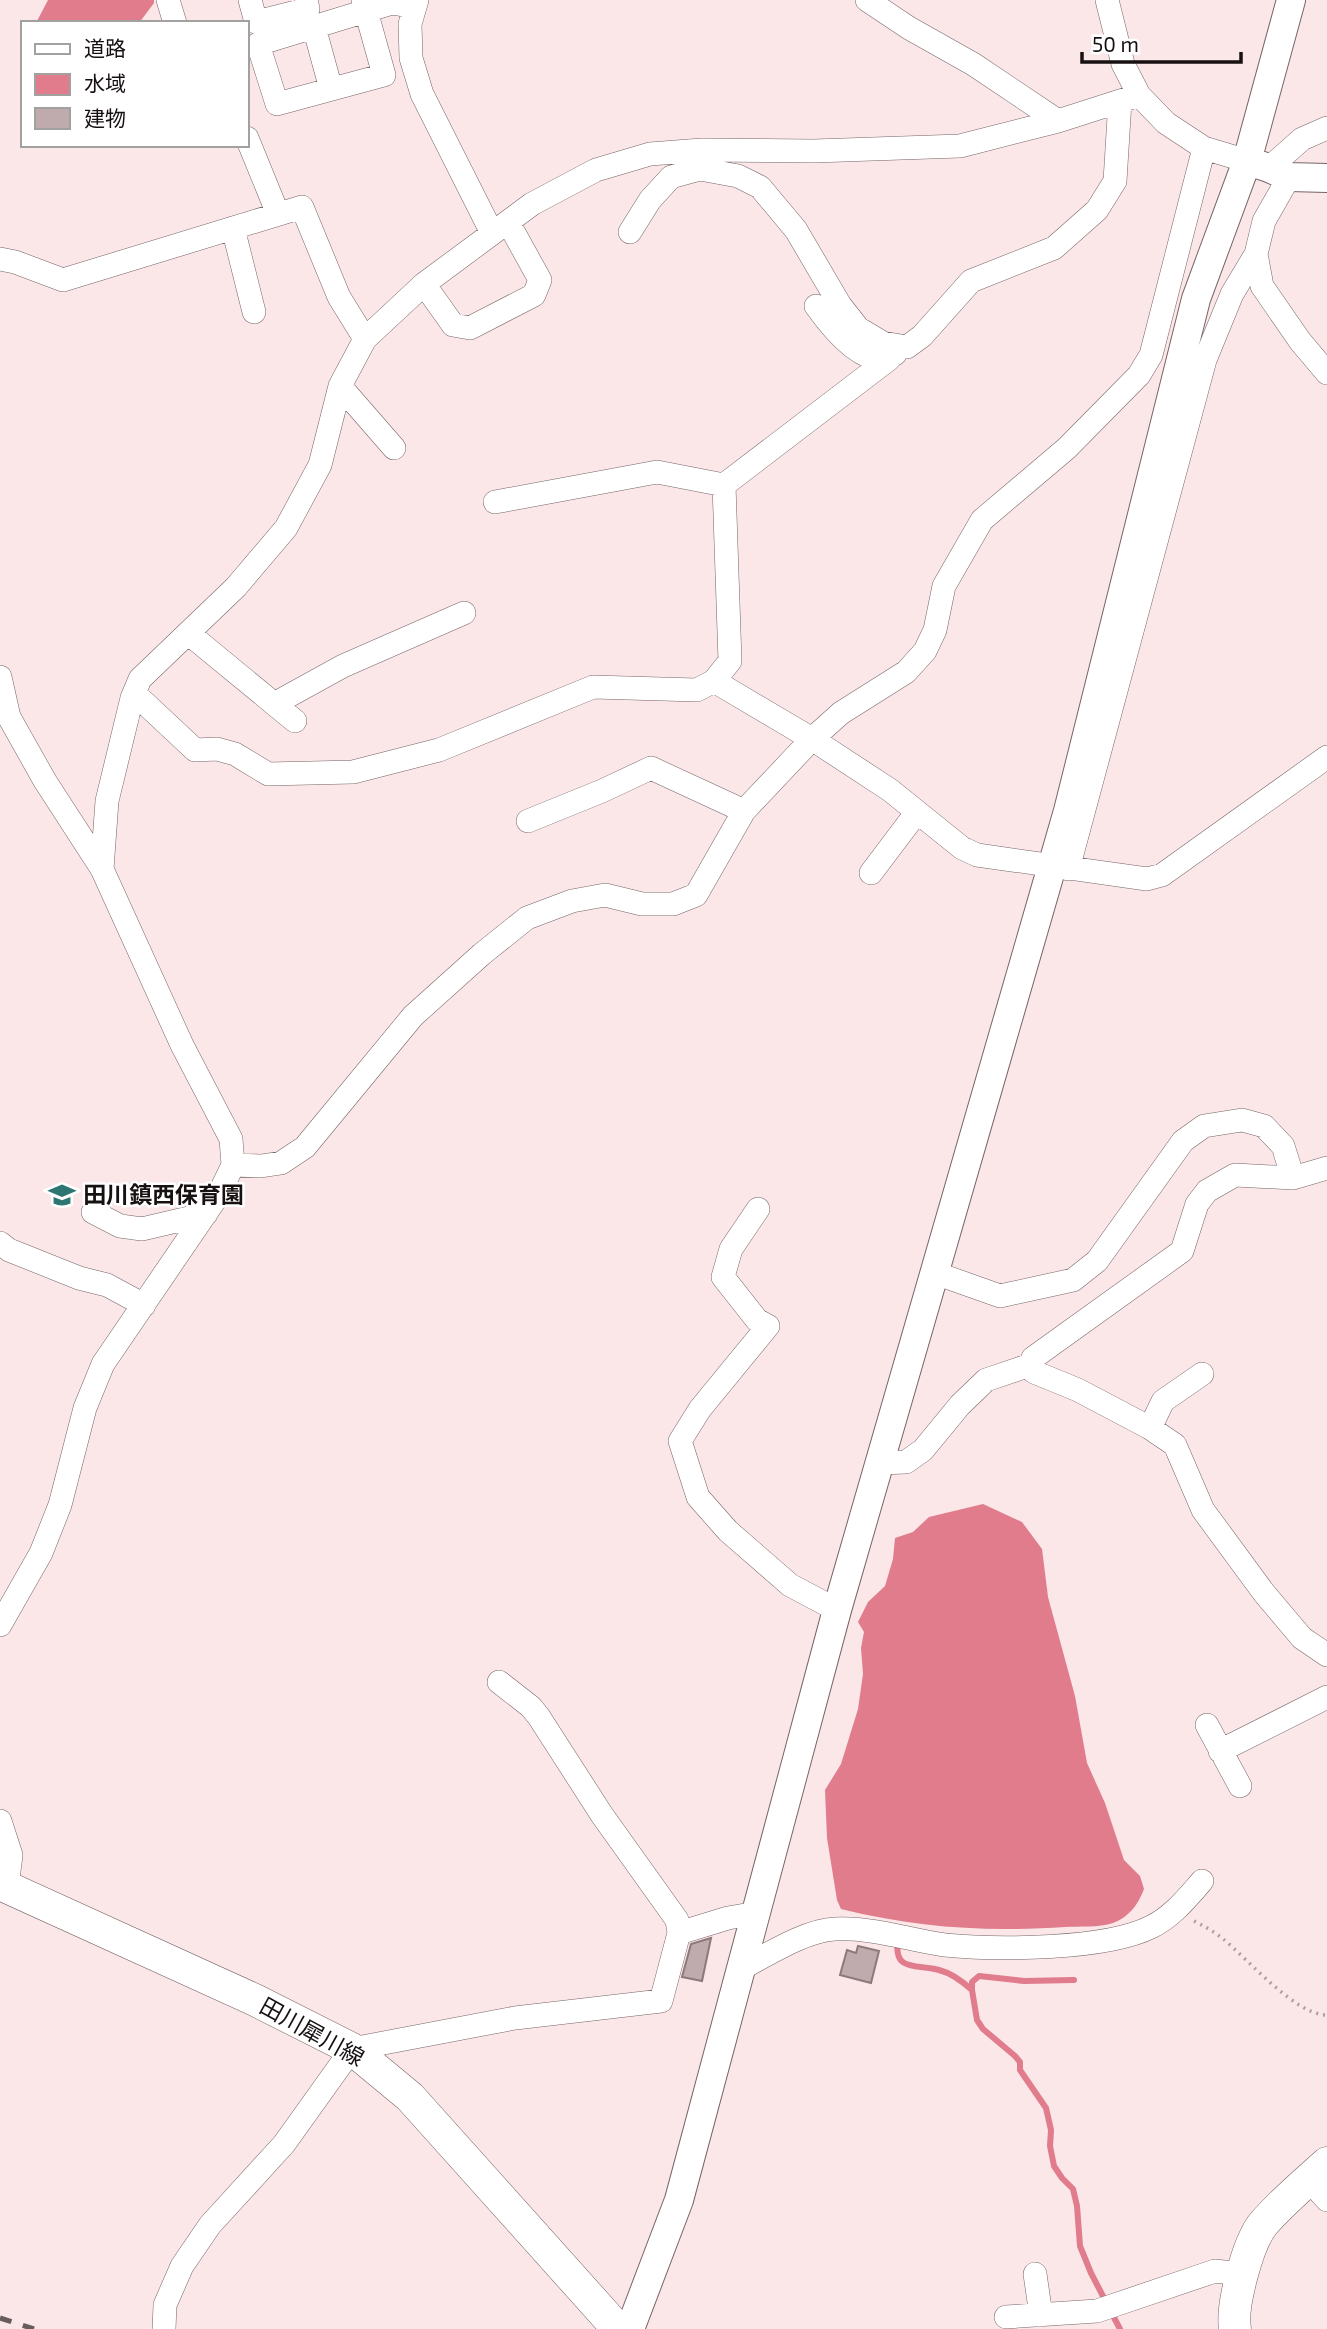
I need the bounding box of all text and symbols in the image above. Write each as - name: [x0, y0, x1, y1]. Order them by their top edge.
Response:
- legend: [21, 21, 248, 147]
- scale bar: [1082, 21, 1241, 65]
- text: 50 m: [1092, 31, 1139, 56]
- text: 道路: [84, 35, 126, 60]
- text: 水域: [84, 70, 126, 95]
- text: 建物: [84, 105, 126, 130]
- school or university icon: 田川鎮西保育園: [47, 1180, 77, 1210]
- place label: 田川鎮西保育園: [83, 1180, 244, 1208]
- street label: 田川犀川線: [255, 1991, 370, 2071]

